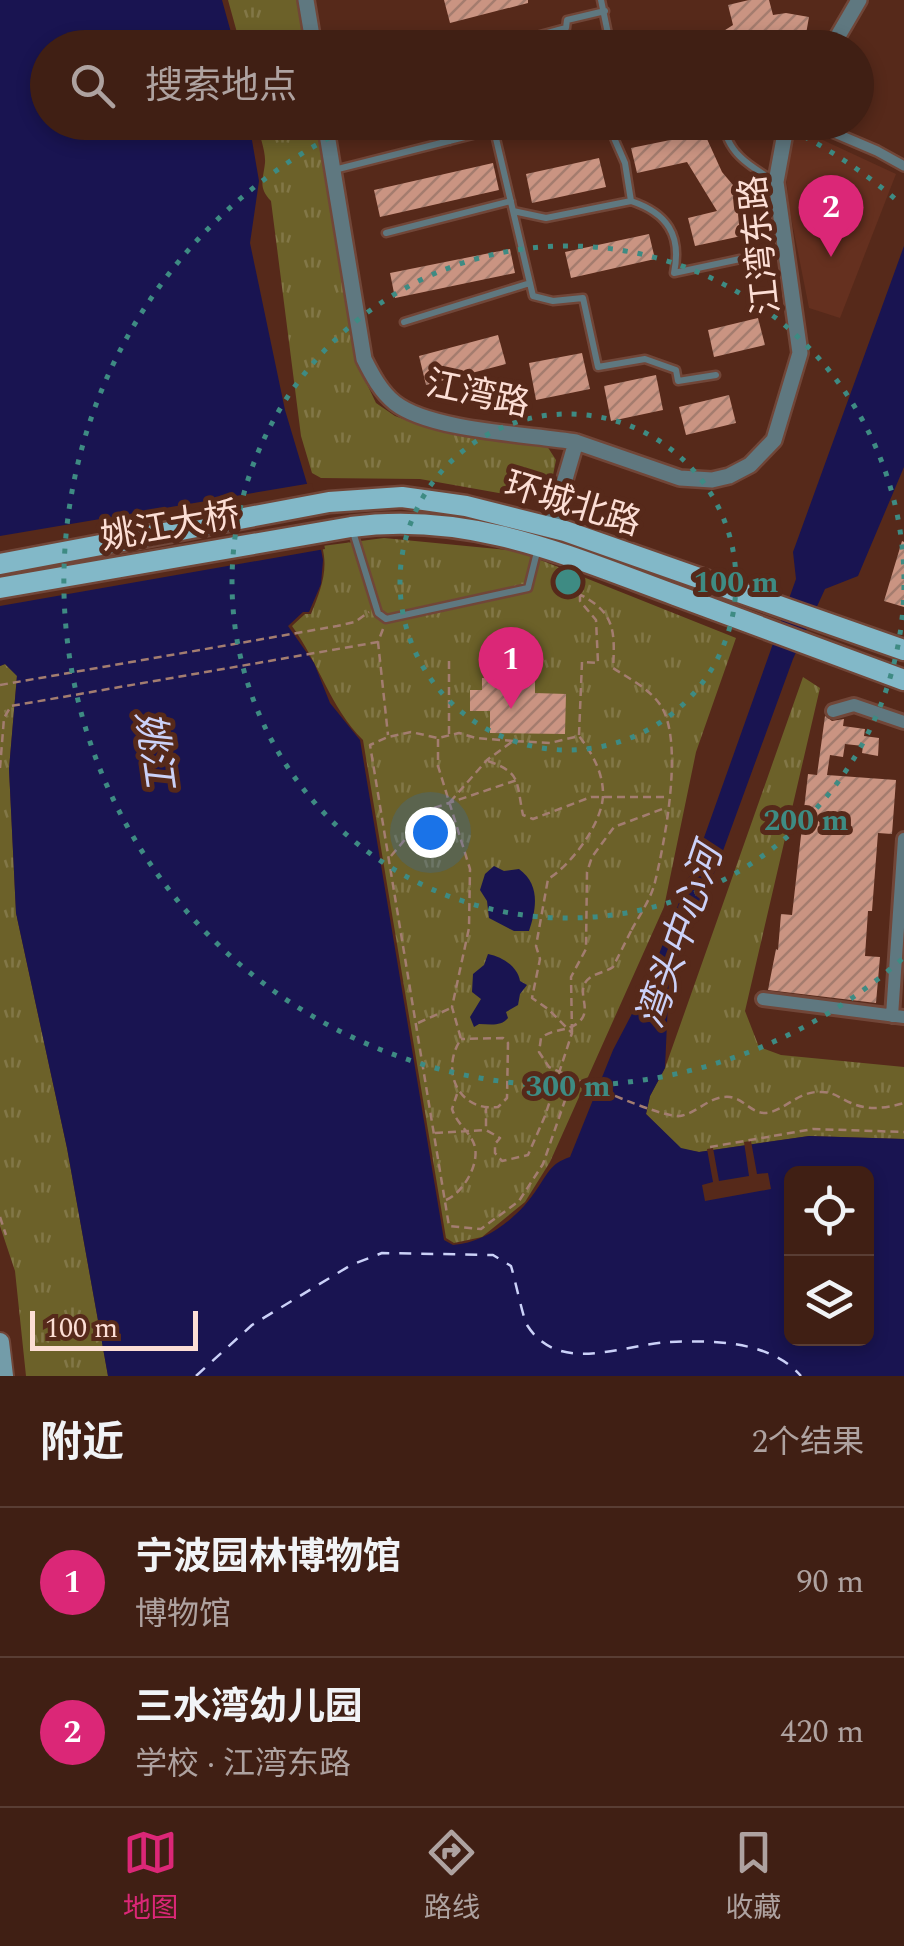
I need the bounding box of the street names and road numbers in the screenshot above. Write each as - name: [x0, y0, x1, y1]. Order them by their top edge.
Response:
- street label: 江湾东路: [727, 172, 794, 317]
- street label: 江湾路: [421, 358, 535, 431]
- street label: 环城北路: [498, 459, 647, 550]
- street label: 姚江大桥: [97, 488, 244, 565]

